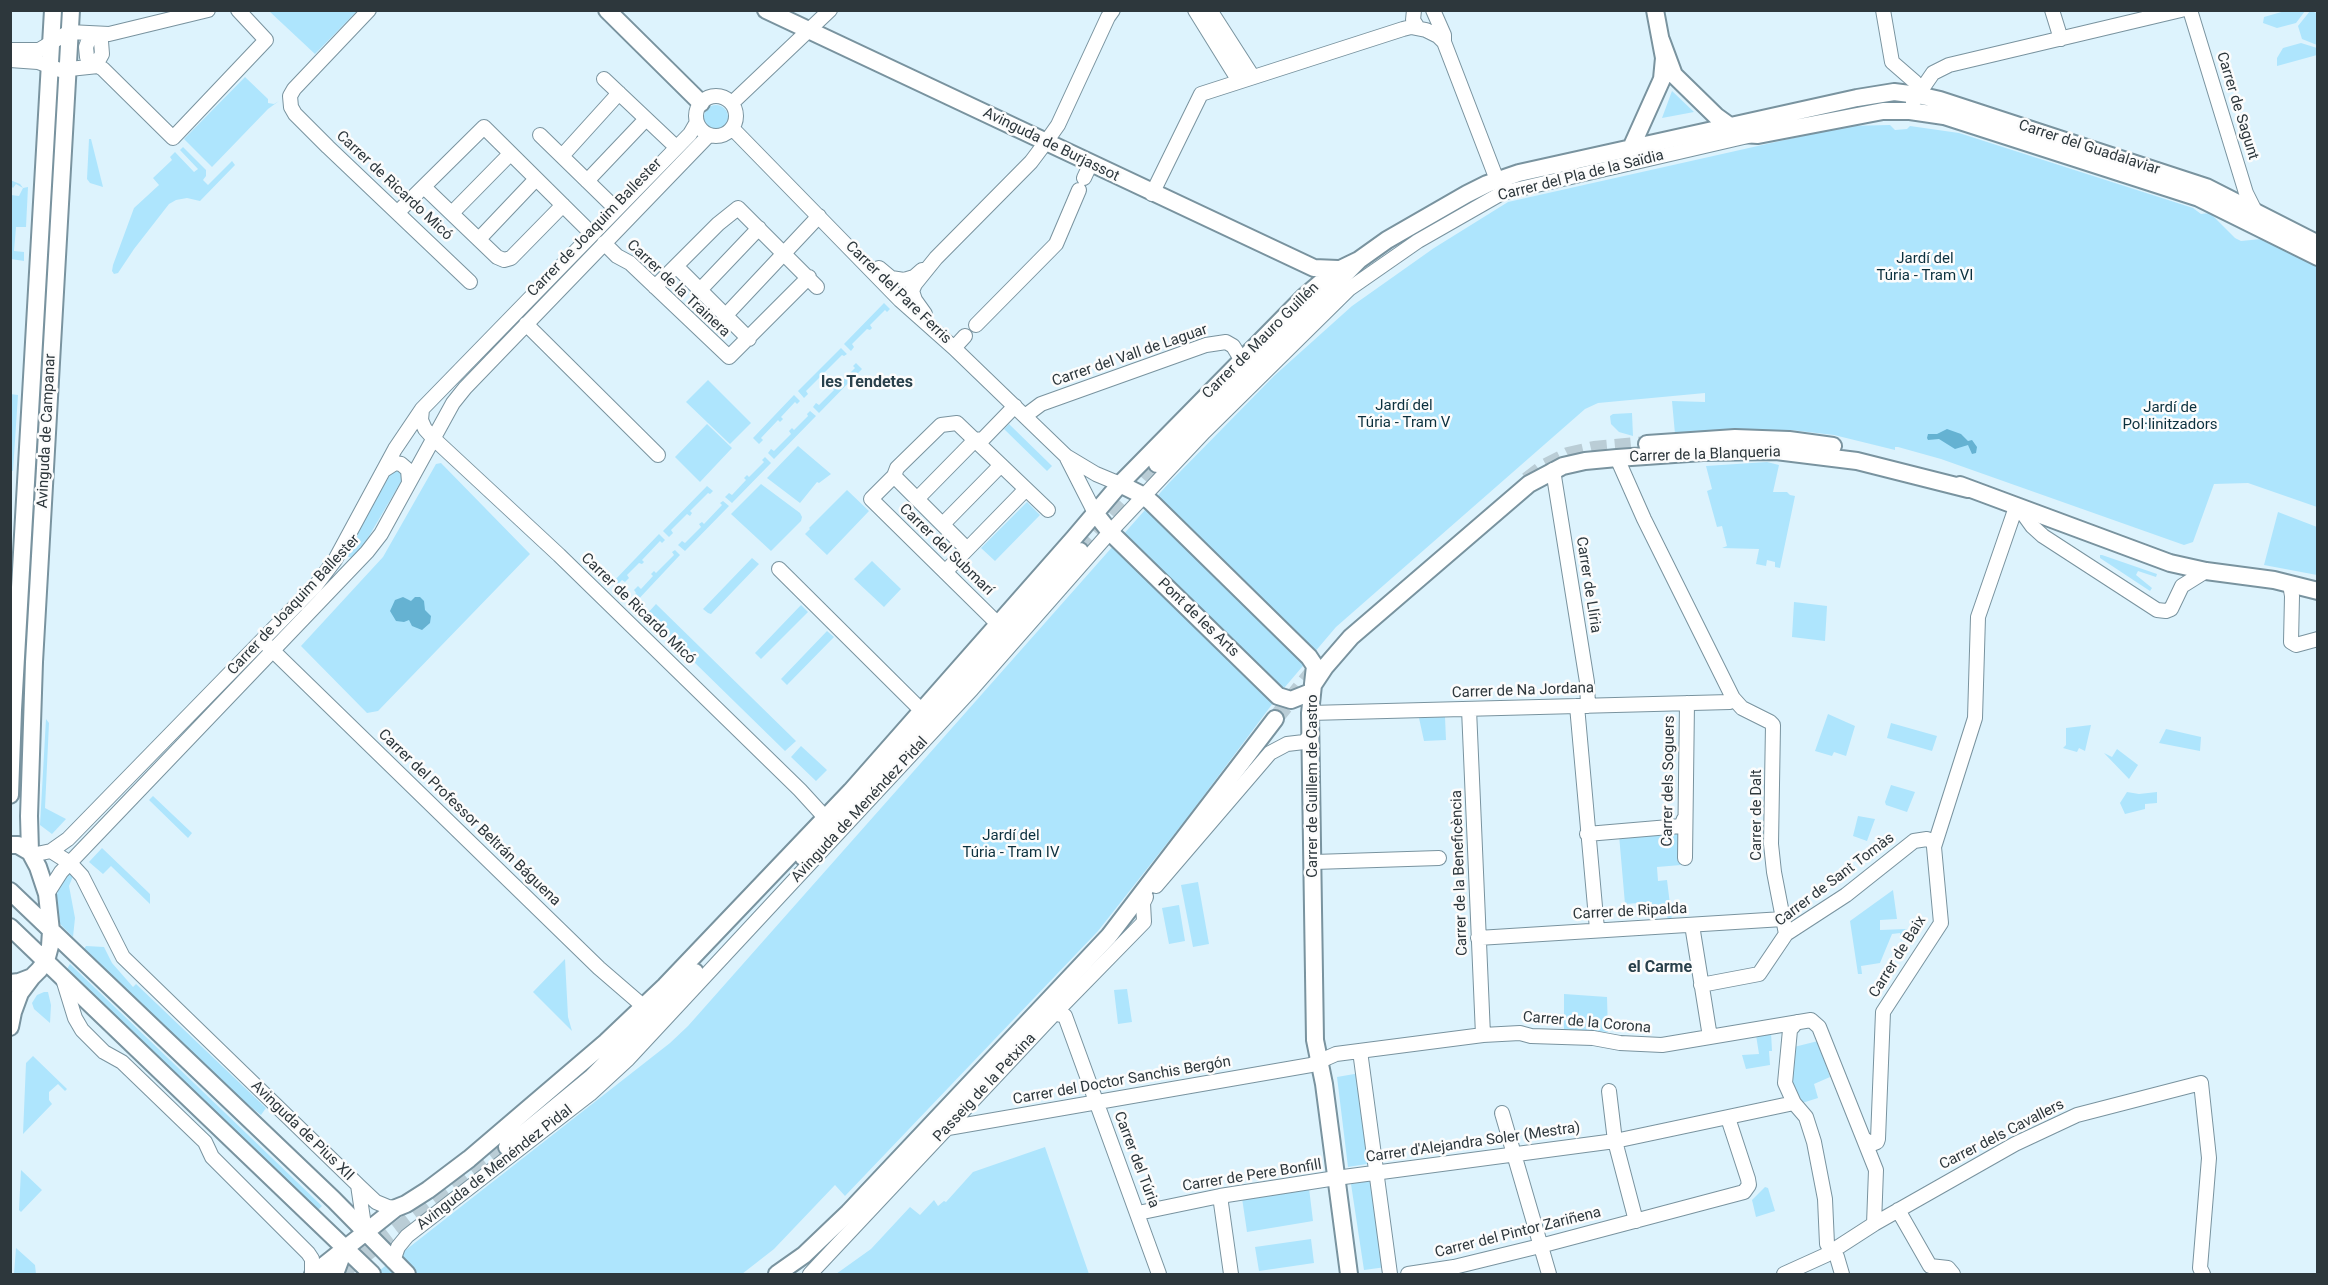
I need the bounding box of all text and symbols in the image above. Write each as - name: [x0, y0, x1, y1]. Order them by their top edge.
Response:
- street label: Carrer de Sagunt: [2212, 50, 2262, 162]
- street label: Avinguda de Burjassot: [980, 104, 1122, 186]
- street label: Carrer del Guadalaviar: [2016, 117, 2162, 179]
- street label: Carrer de Ricardo Micó: [332, 127, 456, 245]
- street label: Carrer del Pla de la Saïdia: [1496, 147, 1666, 205]
- street label: Carrer de Joaquim Ballester: [524, 155, 666, 301]
- street label: Carrer de la Trainera: [623, 237, 733, 341]
- street label: Carrer del Pare Ferris: [841, 238, 955, 348]
- park label: Jardí del Túria - Tram VI: [1877, 250, 1973, 285]
- street label: Carrer de Mauro Guillén: [1199, 279, 1323, 403]
- street label: Carrer del Vall de Laguar: [1050, 321, 1210, 391]
- street label: Avinguda de Campanar: [34, 353, 60, 509]
- district label: les Tendetes: [821, 373, 913, 393]
- park label: Jardí del Túria - Tram V: [1358, 397, 1450, 432]
- park label: Jardí de Pol·linitzadors: [2122, 399, 2218, 434]
- street label: Carrer de la Blanqueria: [1629, 443, 1781, 467]
- street label: Carrer del Submarí: [895, 500, 997, 600]
- street label: Carrer de Joaquim Ballester: [224, 531, 364, 679]
- street label: Carrer de Llíria: [1572, 536, 1604, 634]
- street label: Carrer de Ricardo Micó: [577, 550, 699, 668]
- street label: Pont de les Arts: [1154, 575, 1242, 661]
- street label: Carrer de Na Jordana: [1452, 680, 1594, 702]
- street label: Carrer de Guillem de Castro: [1304, 694, 1322, 878]
- street label: Carrer dels Soguers: [1659, 715, 1679, 847]
- street label: Carrer del Professor Beltrán Báguena: [374, 726, 564, 910]
- street label: Avinguda de Menéndez Pidal: [788, 734, 932, 886]
- street label: Carrer de Dalt: [1748, 769, 1766, 861]
- street label: Carrer de la Beneficència: [1448, 790, 1472, 956]
- park label: Jardí del Túria - Tram IV: [963, 827, 1059, 862]
- street label: Carrer de Sant Tomàs: [1772, 829, 1898, 931]
- street label: Carrer de Ripalda: [1572, 900, 1688, 924]
- street label: Carrer de Baix: [1866, 913, 1930, 1001]
- district label: el Carme: [1628, 958, 1692, 978]
- street label: Carrer de la Corona: [1522, 1008, 1652, 1038]
- street label: Passeig de la Petxina: [930, 1030, 1040, 1146]
- street label: Carrer del Doctor Sanchis Bergón: [1012, 1053, 1232, 1109]
- street label: Avinguda de Pius XII: [247, 1077, 357, 1185]
- street label: Carrer dels Cavallers: [1937, 1096, 2067, 1174]
- street label: Avinguda de Menéndez Pidal: [414, 1102, 576, 1234]
- street label: Carrer del Túria: [1109, 1109, 1163, 1211]
- street label: Carrer d'Alejandra Soler (Mestra): [1365, 1119, 1581, 1167]
- street label: Carrer de Pere Bonfill: [1181, 1156, 1323, 1196]
- street label: Carrer del Pintor Zariñena: [1433, 1204, 1603, 1262]

